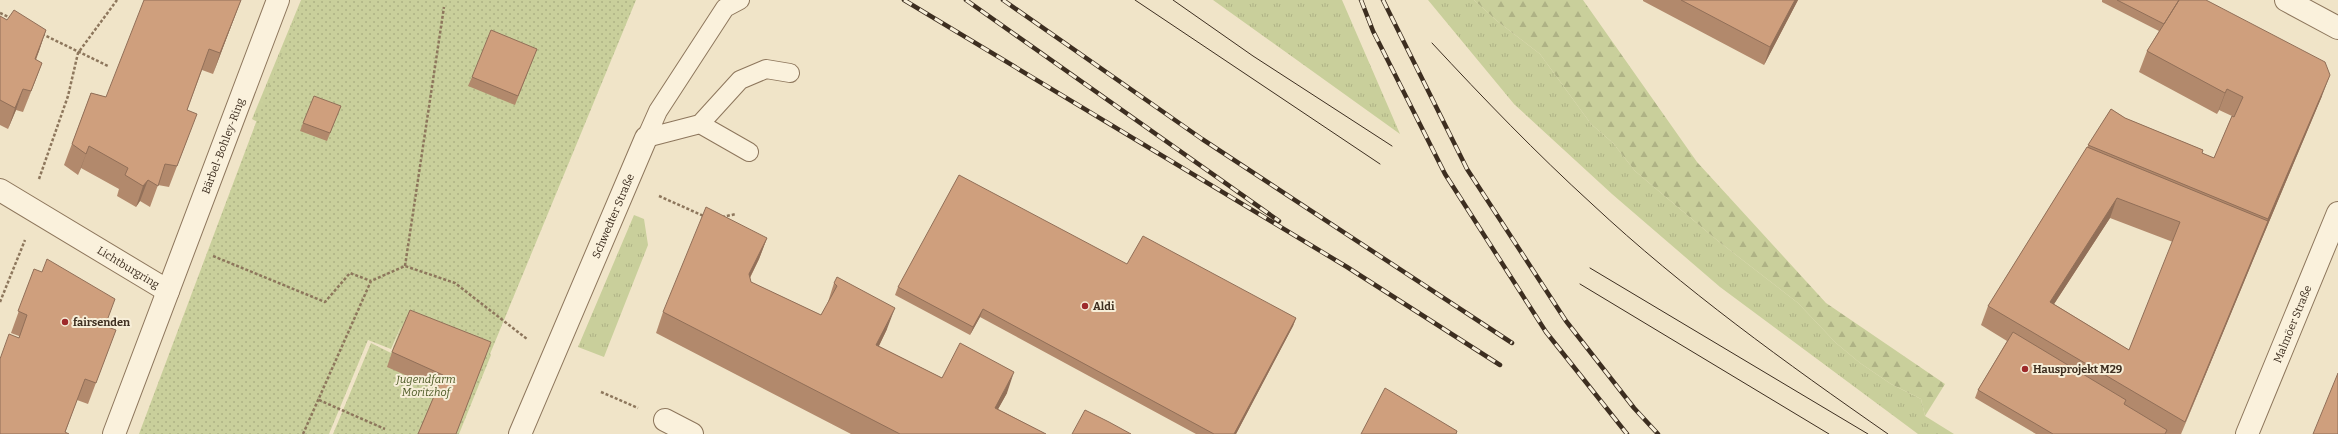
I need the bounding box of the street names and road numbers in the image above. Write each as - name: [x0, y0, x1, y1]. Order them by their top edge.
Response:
- street label: Bärbel-Bohley-Ring: [199, 96, 247, 196]
- street label: Schwedter Straße: [589, 172, 637, 260]
- street label: Lichtburgring: [95, 244, 162, 291]
- street label: Malmöer Straße: [2271, 283, 2314, 365]

